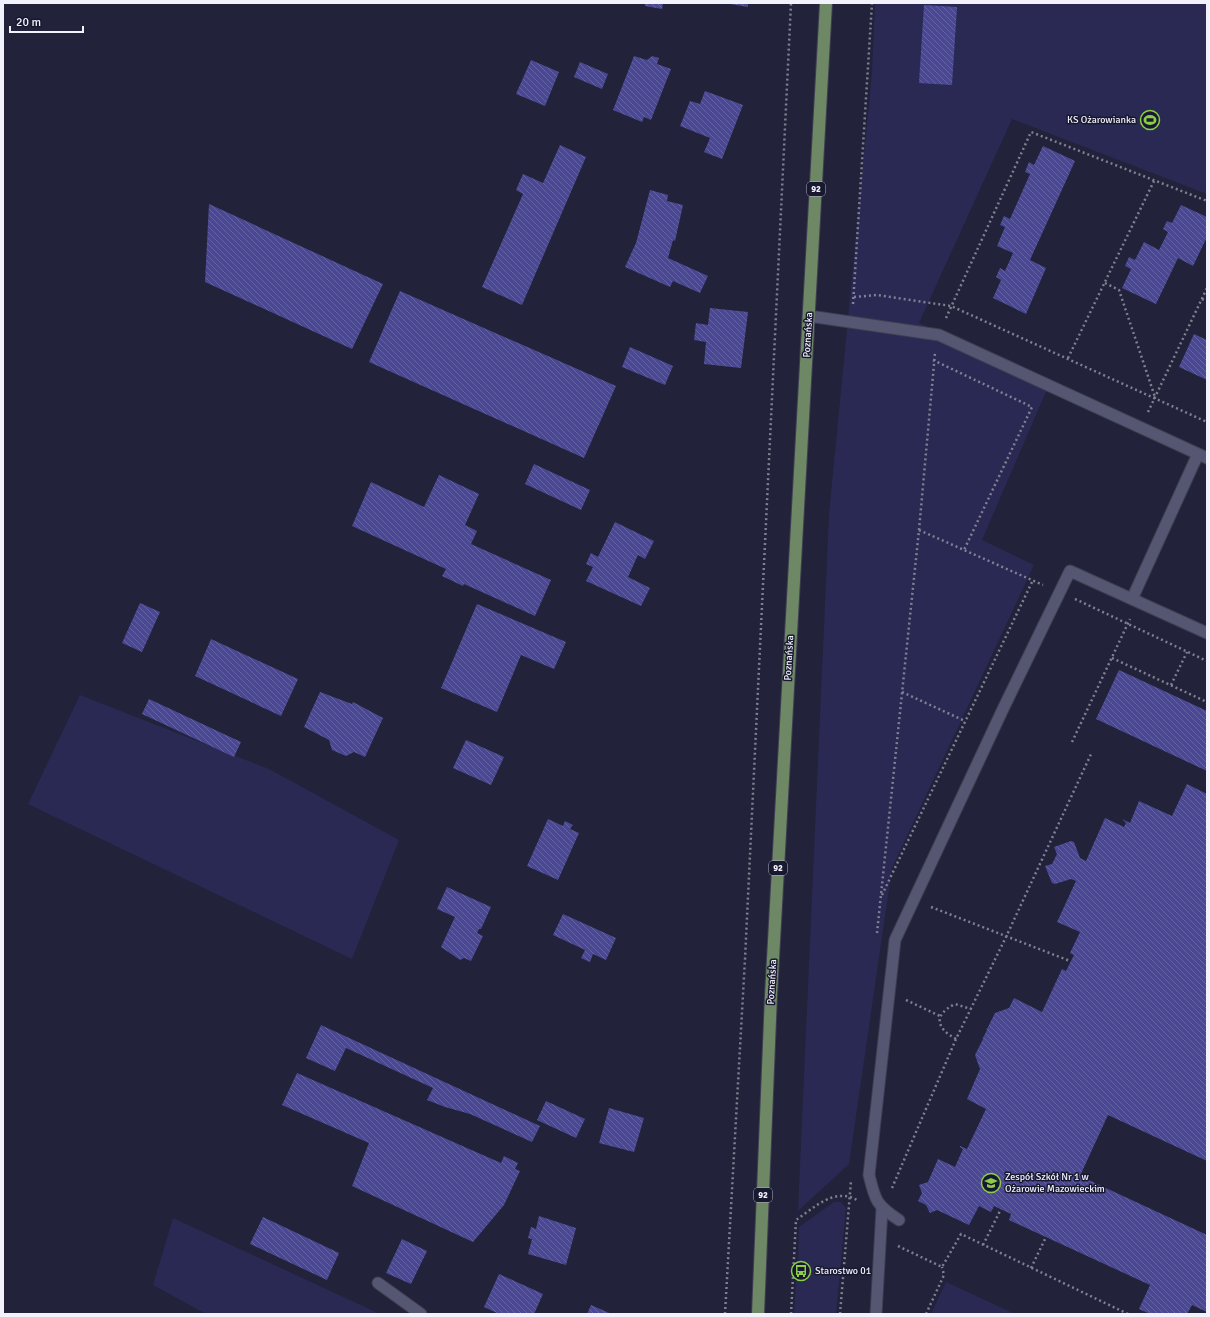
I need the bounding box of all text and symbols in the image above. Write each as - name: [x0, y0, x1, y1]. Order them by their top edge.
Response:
- scale bar: [10, 8, 83, 34]
- text: 20 m: [16, 15, 41, 30]
- sports icon: KS Ożarowianka: [1139, 109, 1161, 131]
- place label: KS Ożarowianka: [1067, 114, 1136, 126]
- road number: 92: [807, 182, 825, 196]
- street label: Poznańska: [801, 312, 815, 358]
- street label: Poznańska: [782, 635, 796, 681]
- road number: 92: [769, 861, 787, 875]
- street label: Poznańska: [765, 959, 779, 1005]
- place label: Zespół Szkół Nr 1 w Ożarowie Mazowieckim: [1005, 1171, 1105, 1195]
- school or university icon: Zespół Szkół Nr 1 w Ożarowie Mazowieckim: [980, 1172, 1002, 1194]
- road number: 92: [754, 1188, 772, 1202]
- bus stop icon: Starostwo 01: [790, 1260, 812, 1282]
- place label: Starostwo 01: [815, 1265, 871, 1277]

